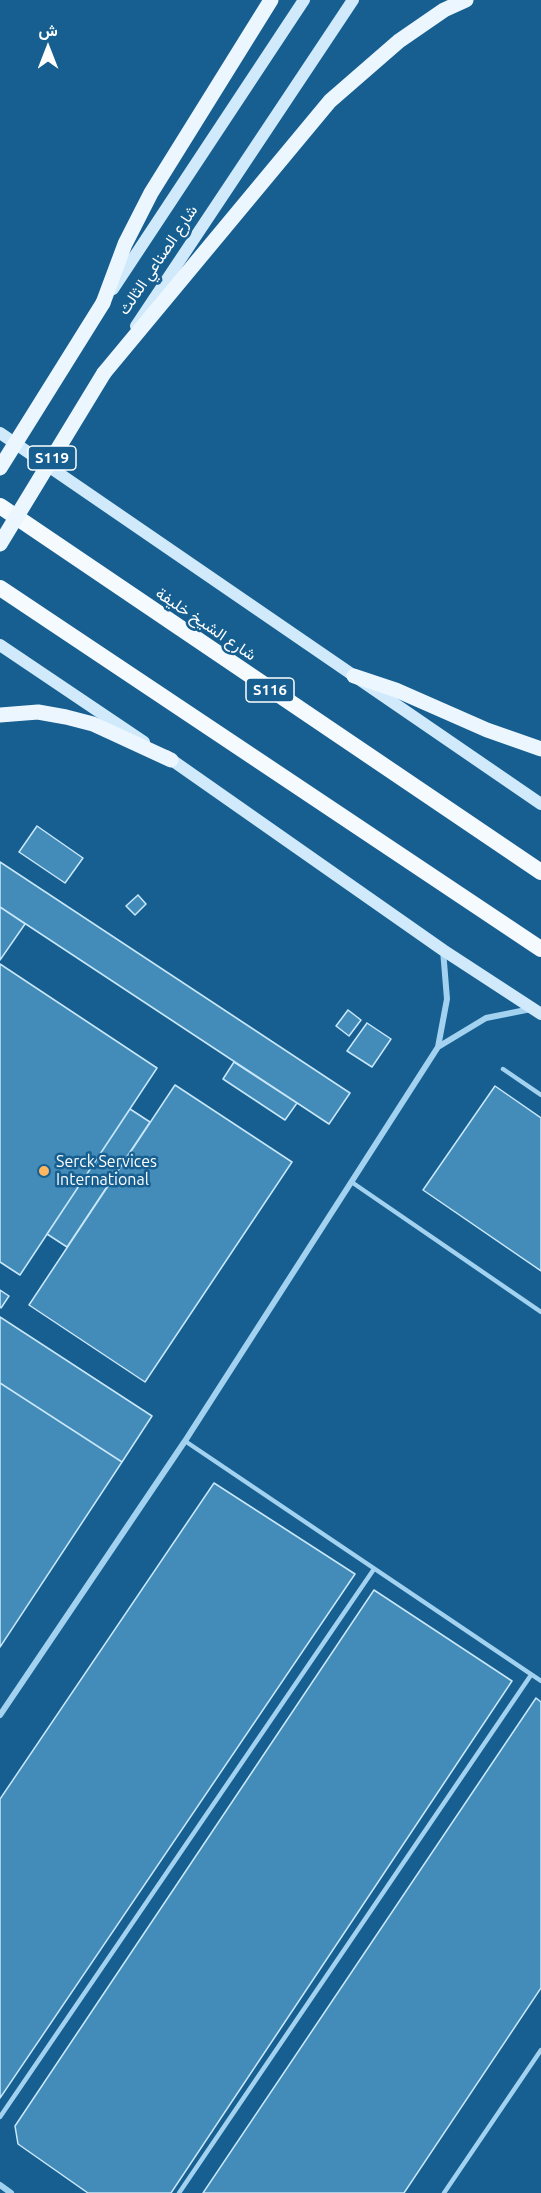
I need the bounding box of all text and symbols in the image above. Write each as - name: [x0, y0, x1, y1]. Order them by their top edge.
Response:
- north arrow: [18, 18, 78, 78]
- text: ش: [38, 21, 58, 39]
- street label: شارع الصناعي الثالث: [114, 202, 202, 318]
- road number: S119: [28, 446, 76, 470]
- street label: شارع الشيخ خليفة: [152, 583, 260, 665]
- road number: S116: [246, 678, 294, 702]
- place label: Serck Services International: [56, 1152, 157, 1190]
- marker: Serck Services International: [37, 1164, 51, 1178]

